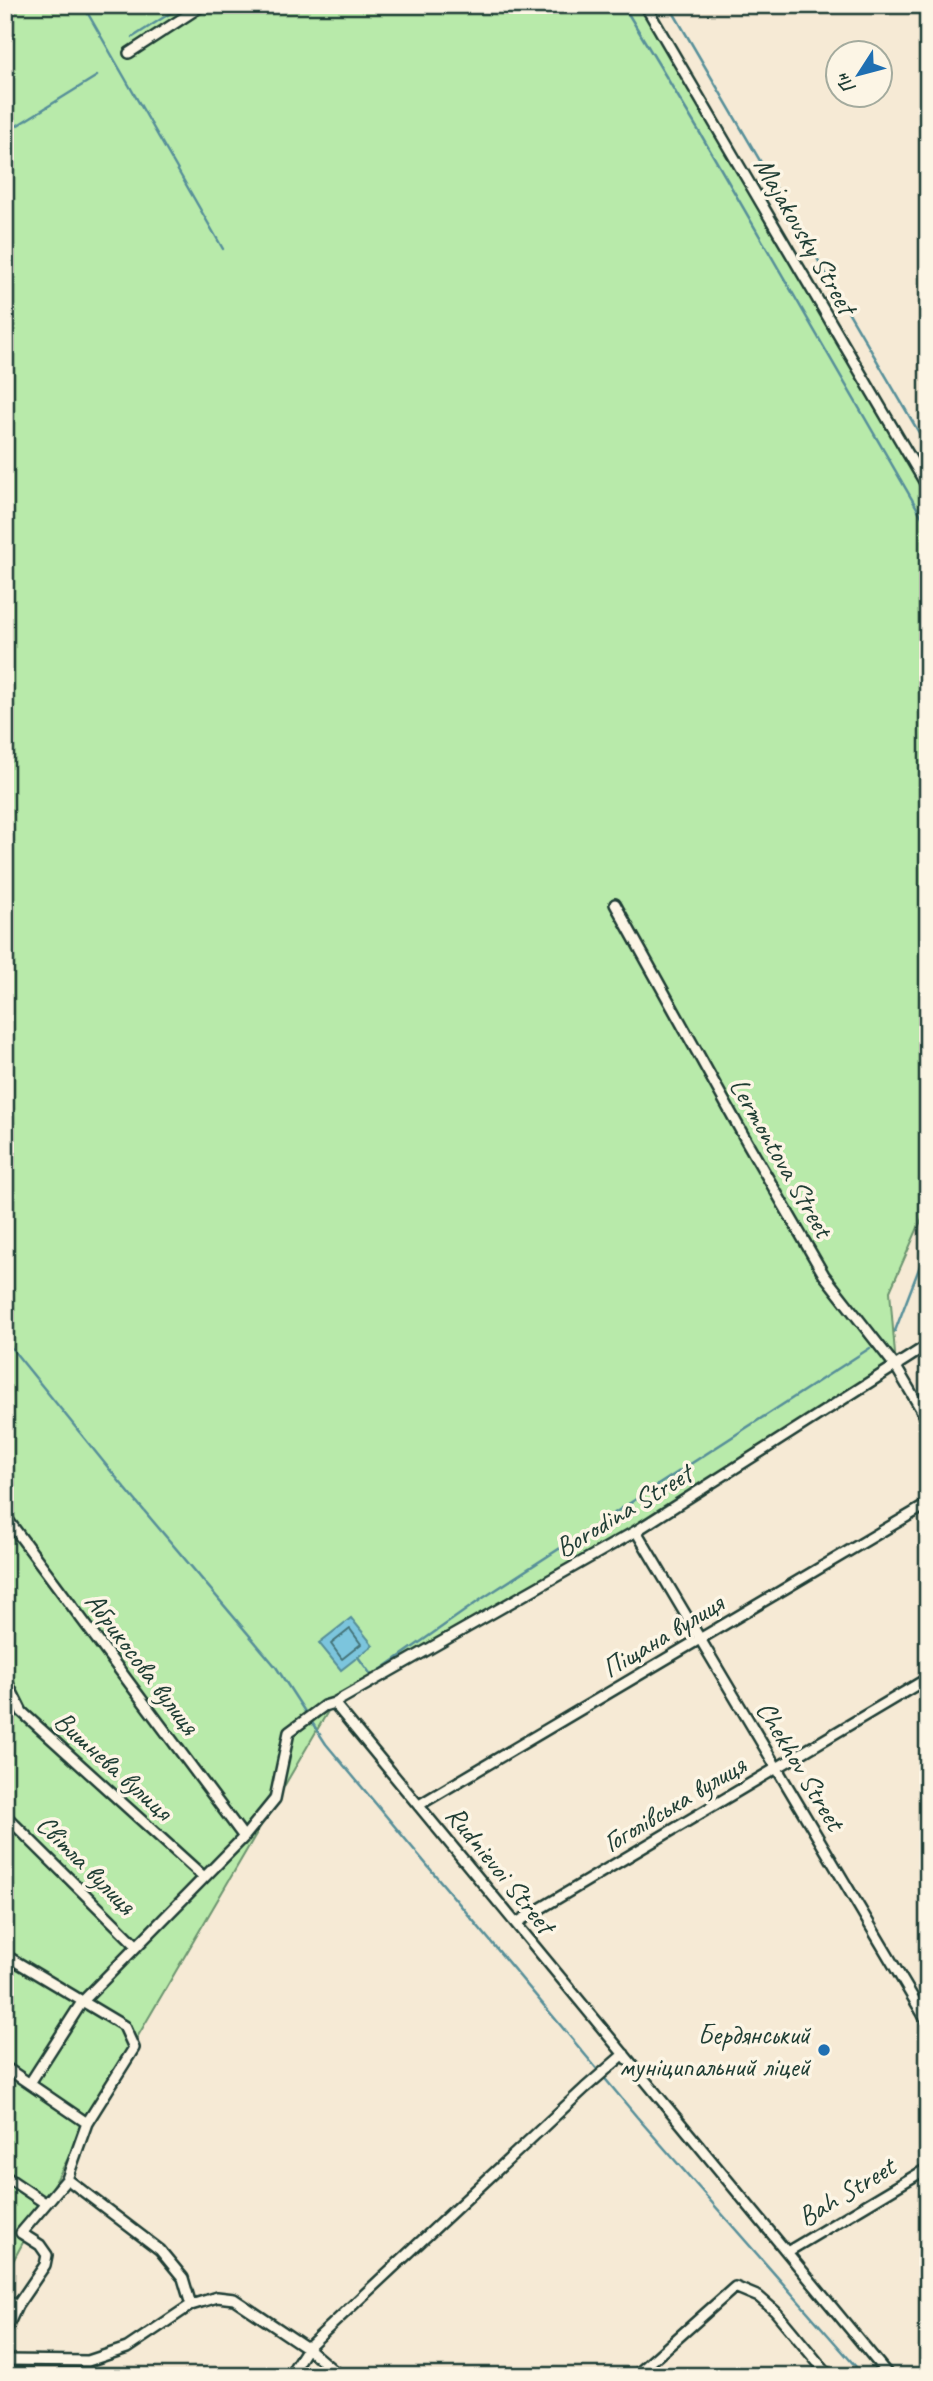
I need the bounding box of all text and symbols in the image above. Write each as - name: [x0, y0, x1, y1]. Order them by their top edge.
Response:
- north arrow: [824, 38, 894, 108]
- text: Пн: [830, 67, 862, 98]
- street label: Majakovsky Street: [746, 150, 867, 323]
- street label: Lermontova Street: [722, 1071, 843, 1246]
- street label: Borodina Street: [549, 1454, 701, 1565]
- street label: Піщана вулиця: [595, 1584, 731, 1685]
- street label: Абрикосова вулиця: [78, 1585, 208, 1742]
- street label: Chekhov Street: [748, 1694, 854, 1839]
- street label: Вишнева вулиця: [47, 1703, 182, 1829]
- street label: Гоголівська вулиця: [596, 1747, 753, 1860]
- street label: Rudnievoi Street: [438, 1798, 565, 1943]
- street label: Світла вулиця: [29, 1807, 145, 1922]
- place label: Бердянський муніципальний ліцей: [619, 2017, 811, 2084]
- marker: Бердянський муніципальний ліцей: [816, 2042, 832, 2058]
- street label: Bah Street: [791, 2147, 903, 2234]

